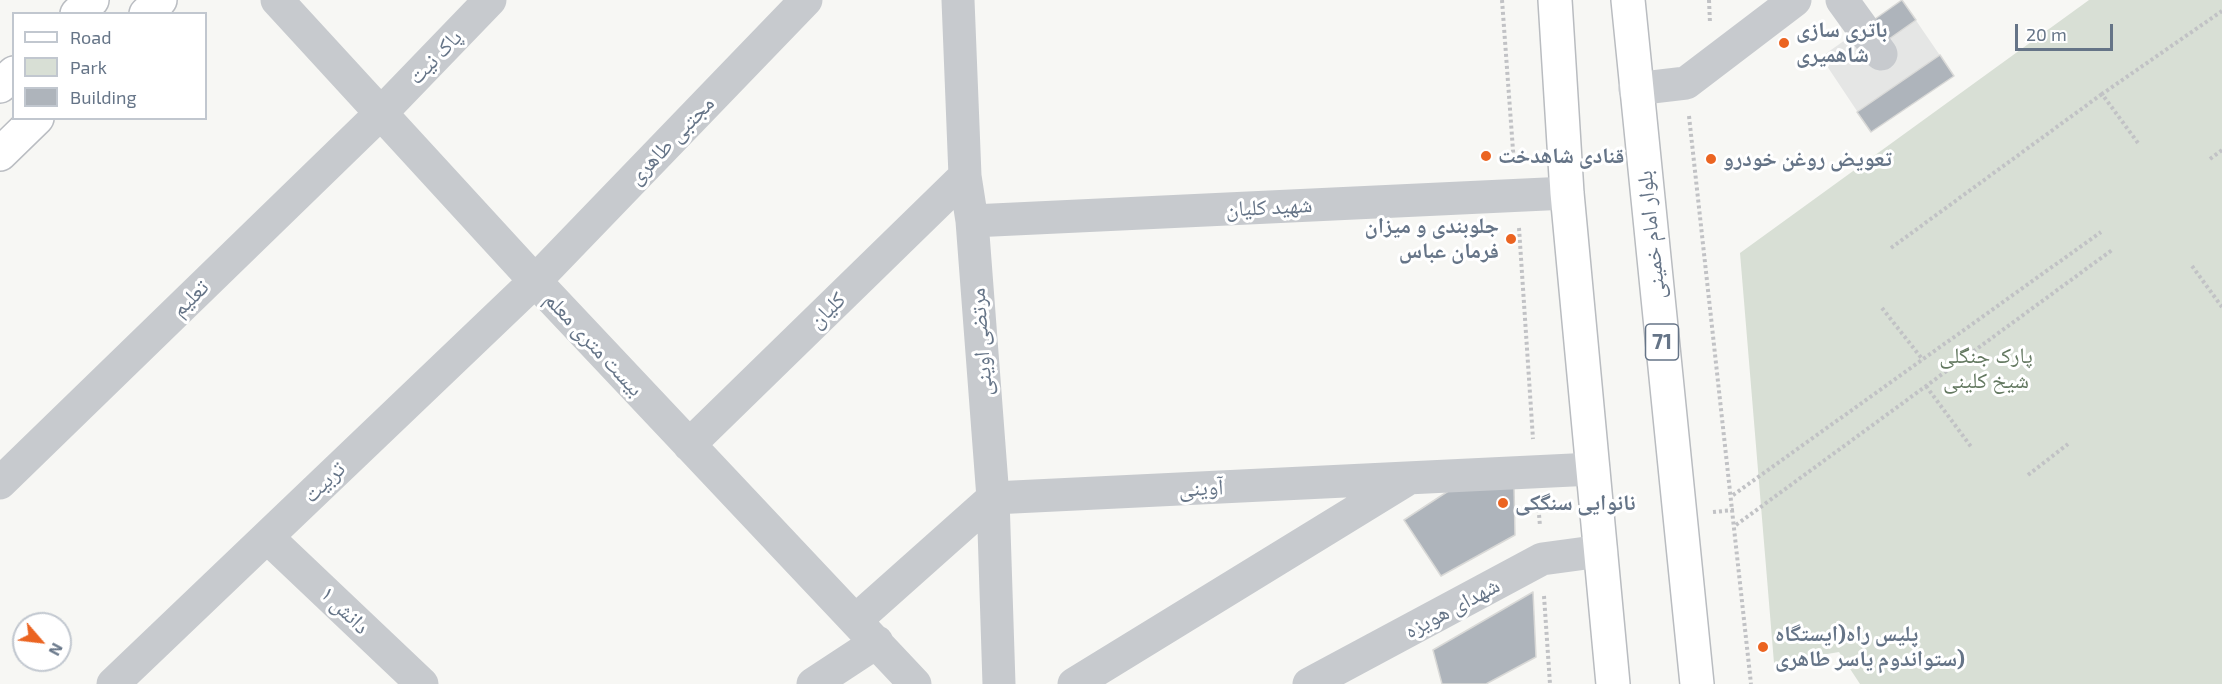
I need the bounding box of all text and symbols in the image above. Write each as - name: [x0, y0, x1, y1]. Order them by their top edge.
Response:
- legend: [12, 12, 207, 120]
- scale bar: [2018, 12, 2116, 50]
- place label: باتری سازی شاهمیری: [1796, 17, 1887, 68]
- text: 20 m: [2026, 23, 2067, 45]
- street label: پاک نیت: [403, 24, 467, 90]
- text: Road: [70, 26, 111, 48]
- marker: باتری سازی شاهمیری: [1777, 36, 1791, 50]
- text: Park: [70, 56, 107, 78]
- text: Building: [70, 86, 137, 108]
- street label: مجتبی طاهری: [622, 90, 720, 190]
- place label: قنادی شاهدخت: [1498, 143, 1624, 169]
- place label: تعویض روغن خودرو: [1723, 146, 1892, 172]
- marker: قنادی شاهدخت: [1479, 149, 1493, 163]
- marker: تعویض روغن خودرو: [1704, 152, 1718, 166]
- street label: بلوار امام خمینی: [1631, 169, 1671, 301]
- street label: شهید کلیان: [1225, 192, 1313, 222]
- place label: جلوبندی و میزان فرمان عباس: [1364, 213, 1499, 264]
- marker: جلوبندی و میزان فرمان عباس: [1504, 232, 1518, 246]
- street label: تعلیم: [166, 274, 214, 322]
- street label: بیست متری معلم: [539, 286, 649, 402]
- street label: کلیان: [803, 286, 851, 334]
- street label: مرتضی اوینی: [964, 287, 998, 397]
- road number: 71: [1646, 324, 1678, 360]
- park label: پارک جنگلی شیخ کلینی: [1939, 343, 2033, 394]
- street label: تربیت: [297, 456, 351, 508]
- street label: آوینی: [1178, 474, 1224, 502]
- place label: نانوایی سنگکی: [1515, 490, 1635, 516]
- marker: نانوایی سنگکی: [1496, 496, 1510, 510]
- street label: شهدای هویزه: [1400, 572, 1504, 644]
- street label: دانش ۱: [315, 581, 375, 639]
- north arrow: [12, 612, 72, 672]
- place label: پلیس راه(ایستگاه ستواندوم یاسر طاهری): [1775, 621, 1965, 672]
- text: N: [45, 640, 68, 659]
- marker: پلیس راه(ایستگاه ستواندوم یاسر طاهری): [1756, 640, 1770, 654]

